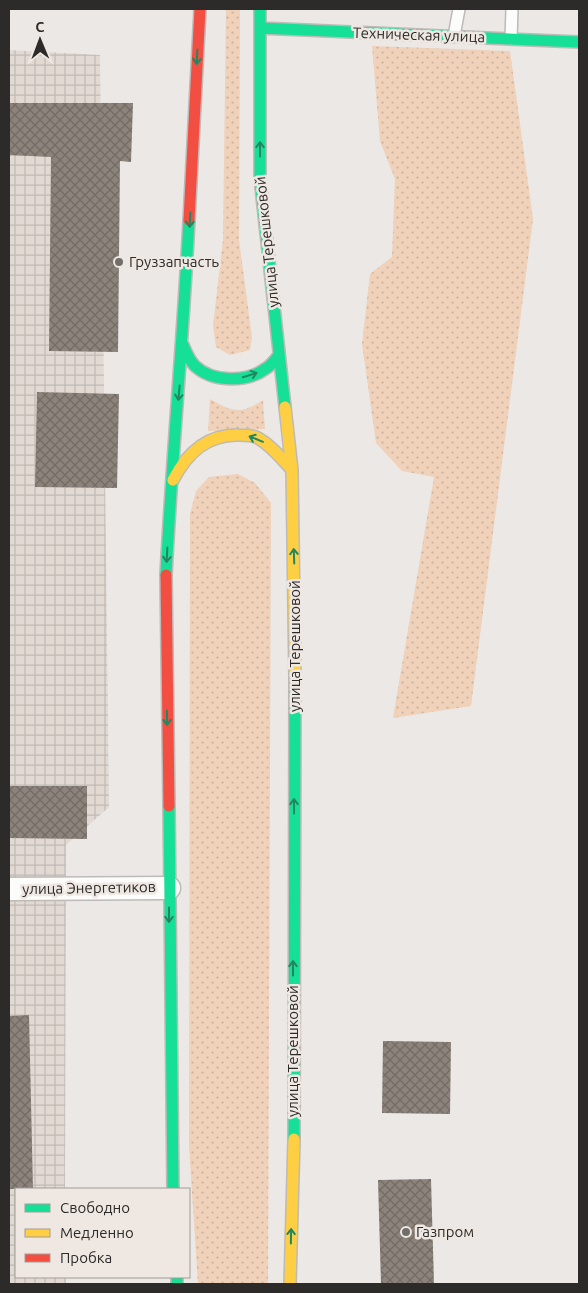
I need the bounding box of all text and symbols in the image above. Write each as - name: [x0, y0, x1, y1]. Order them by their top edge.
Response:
- north arrow: [15, 15, 65, 65]
- text: С: [35, 19, 44, 35]
- street label: Техническая улица: [353, 24, 485, 45]
- one-way arrow: [193, 49, 202, 65]
- one-way arrow: [255, 142, 265, 158]
- street label: улица Терешковой: [251, 176, 282, 308]
- one-way arrow: [185, 211, 194, 227]
- place label: Груззапчасть: [129, 253, 219, 270]
- marker: Груззапчасть: [113, 256, 125, 268]
- one-way arrow: [242, 370, 258, 380]
- one-way arrow: [174, 385, 183, 401]
- one-way arrow: [249, 434, 264, 443]
- one-way arrow: [163, 547, 172, 563]
- one-way arrow: [290, 548, 299, 564]
- street label: улица Терешковой: [286, 580, 303, 712]
- one-way arrow: [163, 709, 172, 725]
- one-way arrow: [289, 798, 299, 814]
- street label: улица Энергетиков: [22, 878, 156, 897]
- one-way arrow: [164, 906, 174, 923]
- one-way arrow: [288, 960, 298, 976]
- street label: улица Терешковой: [284, 985, 301, 1117]
- legend: [15, 1188, 190, 1278]
- text: Свободно: [60, 1199, 130, 1216]
- place label: Газпром: [416, 1223, 474, 1240]
- text: Медленно: [60, 1224, 134, 1241]
- marker: Газпром: [400, 1226, 412, 1238]
- one-way arrow: [287, 1228, 296, 1244]
- text: Пробка: [60, 1249, 112, 1266]

